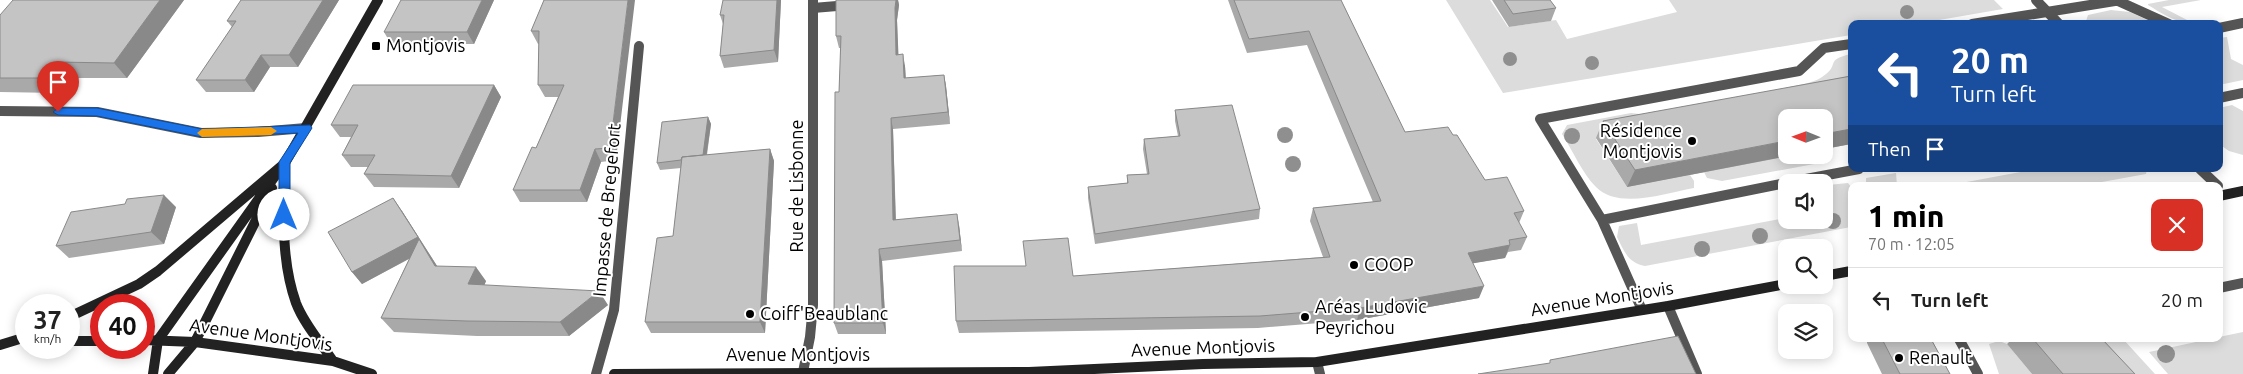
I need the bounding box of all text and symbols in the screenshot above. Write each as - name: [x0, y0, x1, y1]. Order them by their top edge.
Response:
- place label: Montjovis: [386, 35, 466, 55]
- marker: Montjovis: [370, 40, 382, 52]
- icon: left: [1868, 40, 1933, 105]
- text: 20 m: [1951, 40, 2029, 80]
- pin: [37, 61, 79, 112]
- icon: arrive: [44, 68, 72, 96]
- text: Turn left: [1951, 81, 2036, 106]
- north arrow: [1778, 109, 1832, 164]
- map controls: [1778, 109, 1833, 359]
- street label: Rue de Lisbonne: [786, 119, 806, 253]
- place label: Résidence Montjovis: [1600, 120, 1682, 161]
- street label: Impasse de Bregefort: [588, 122, 624, 297]
- marker: Résidence Montjovis: [1686, 135, 1698, 147]
- icon: arrive: [1921, 135, 1949, 163]
- text: Then: [1868, 138, 1911, 160]
- button: sound: [1778, 174, 1833, 229]
- position arrow: [257, 188, 309, 240]
- text: 1 min: [1868, 199, 1944, 233]
- button: close: [2151, 199, 2203, 251]
- text: 70 m · 12:05: [1868, 235, 1955, 253]
- button: search: [1778, 239, 1833, 294]
- place label: COOP: [1364, 254, 1414, 274]
- marker: COOP: [1348, 259, 1360, 271]
- street label: Avenue Montjovis: [1529, 277, 1675, 319]
- icon: left: [1868, 286, 1896, 314]
- text: Turn left: [1911, 289, 1989, 311]
- text: 20 m: [2161, 289, 2203, 311]
- speed limit sign: 40: [90, 294, 155, 359]
- place label: Aréas Ludovic Peyrichou: [1315, 296, 1427, 337]
- place label: Coiff'Beaublanc: [760, 303, 888, 323]
- button: layers: [1778, 304, 1833, 359]
- text: 37: [33, 306, 62, 334]
- marker: Coiff'Beaublanc: [744, 308, 756, 320]
- marker: Aréas Ludovic Peyrichou: [1299, 311, 1311, 323]
- street label: Avenue Montjovis: [188, 314, 334, 354]
- text: km/h: [34, 332, 61, 345]
- street label: Avenue Montjovis: [1131, 334, 1276, 360]
- street label: Avenue Montjovis: [726, 344, 870, 364]
- place label: Renault: [1909, 347, 1972, 367]
- marker: Renault: [1893, 352, 1905, 364]

